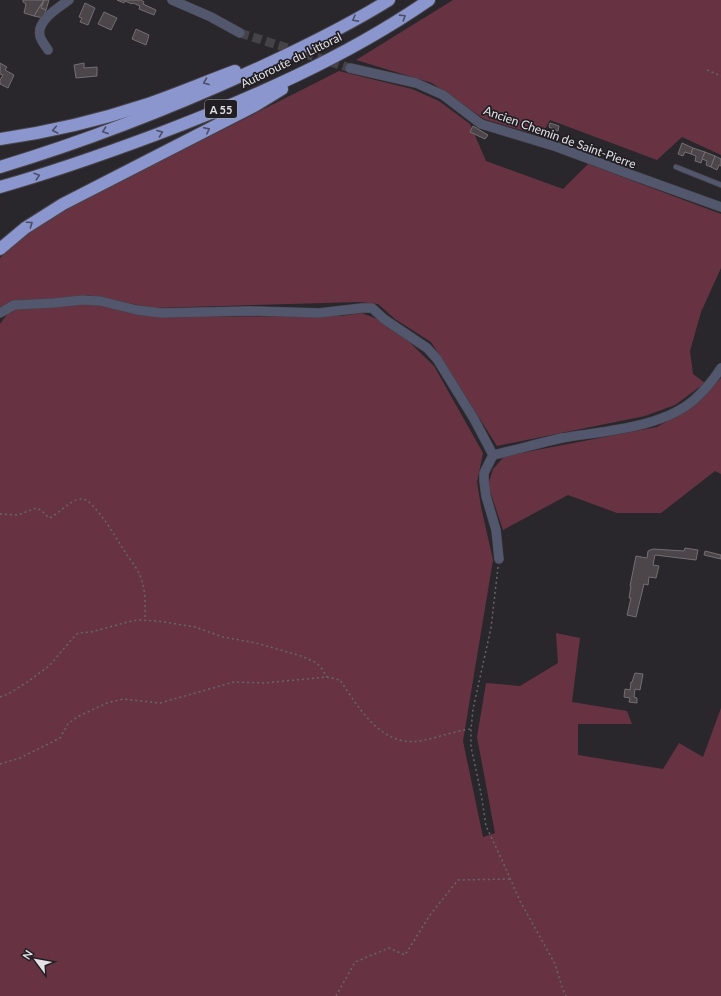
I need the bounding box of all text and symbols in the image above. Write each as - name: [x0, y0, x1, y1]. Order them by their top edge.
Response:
- one-way arrow: [399, 14, 406, 21]
- one-way arrow: [352, 15, 360, 22]
- street label: Autoroute du Littoral: [238, 29, 344, 91]
- one-way arrow: [202, 77, 209, 85]
- road number: A 55: [205, 100, 237, 118]
- street label: Ancien Chemin de Saint-Pierre: [482, 102, 638, 172]
- one-way arrow: [52, 125, 59, 133]
- one-way arrow: [102, 127, 109, 135]
- one-way arrow: [202, 128, 210, 135]
- one-way arrow: [156, 129, 163, 137]
- one-way arrow: [34, 172, 41, 181]
- one-way arrow: [26, 222, 33, 229]
- north arrow: [16, 940, 56, 980]
- text: N: [19, 947, 35, 961]

